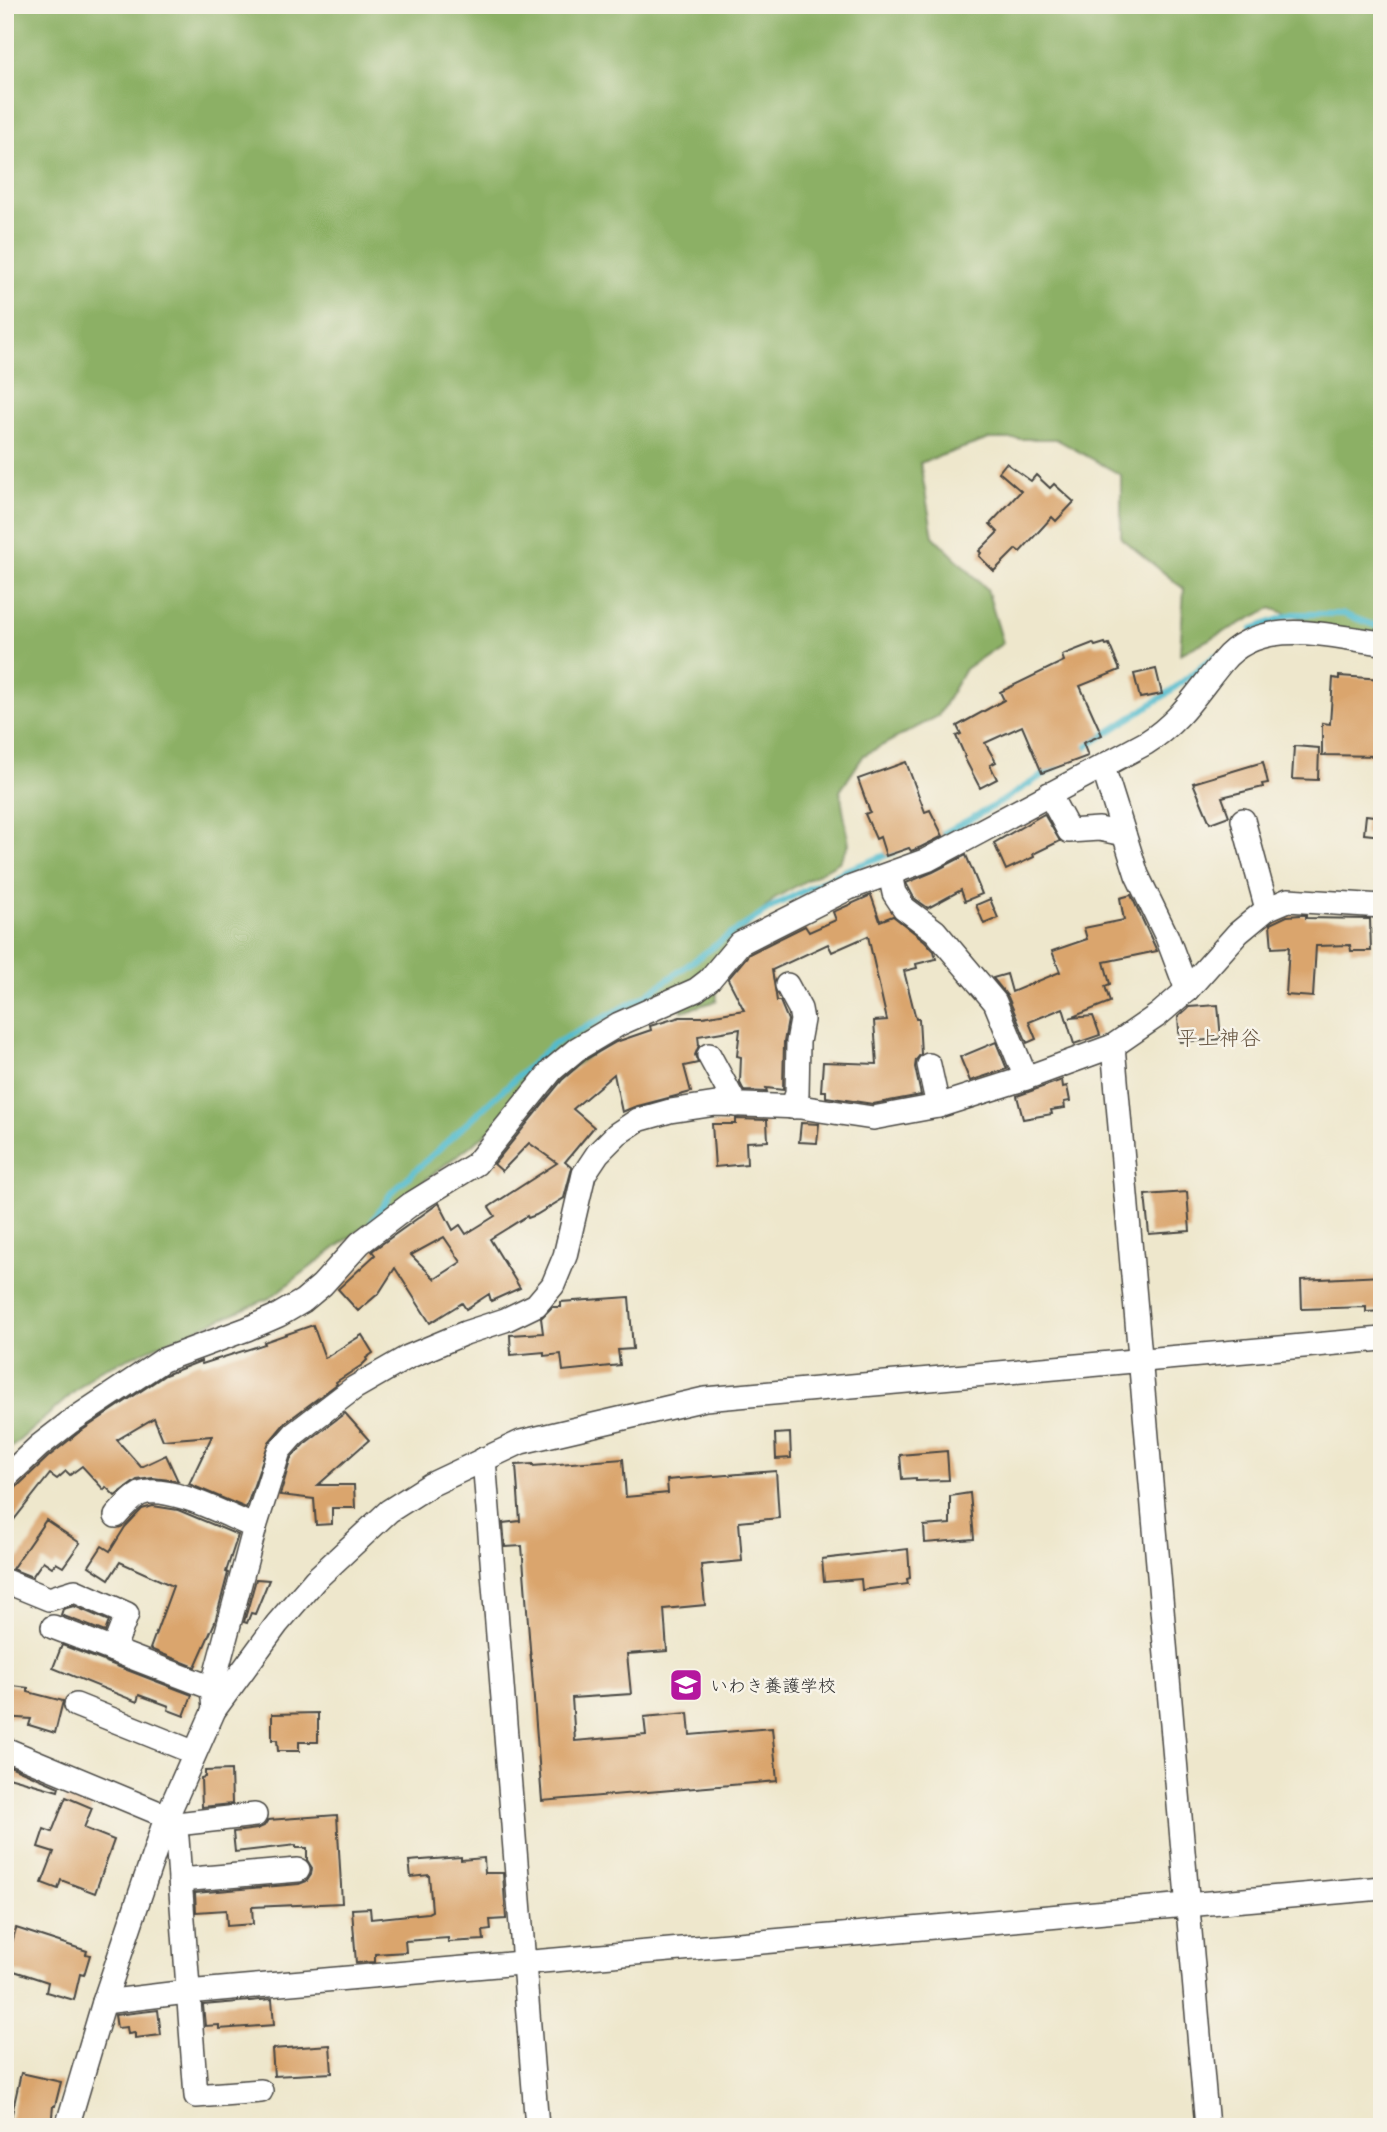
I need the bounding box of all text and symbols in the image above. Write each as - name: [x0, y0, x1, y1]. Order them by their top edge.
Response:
- district label: 平上神谷: [1177, 1023, 1261, 1050]
- school or university icon: いわき養護学校: [667, 1666, 705, 1704]
- place label: いわき養護学校: [710, 1673, 836, 1697]

